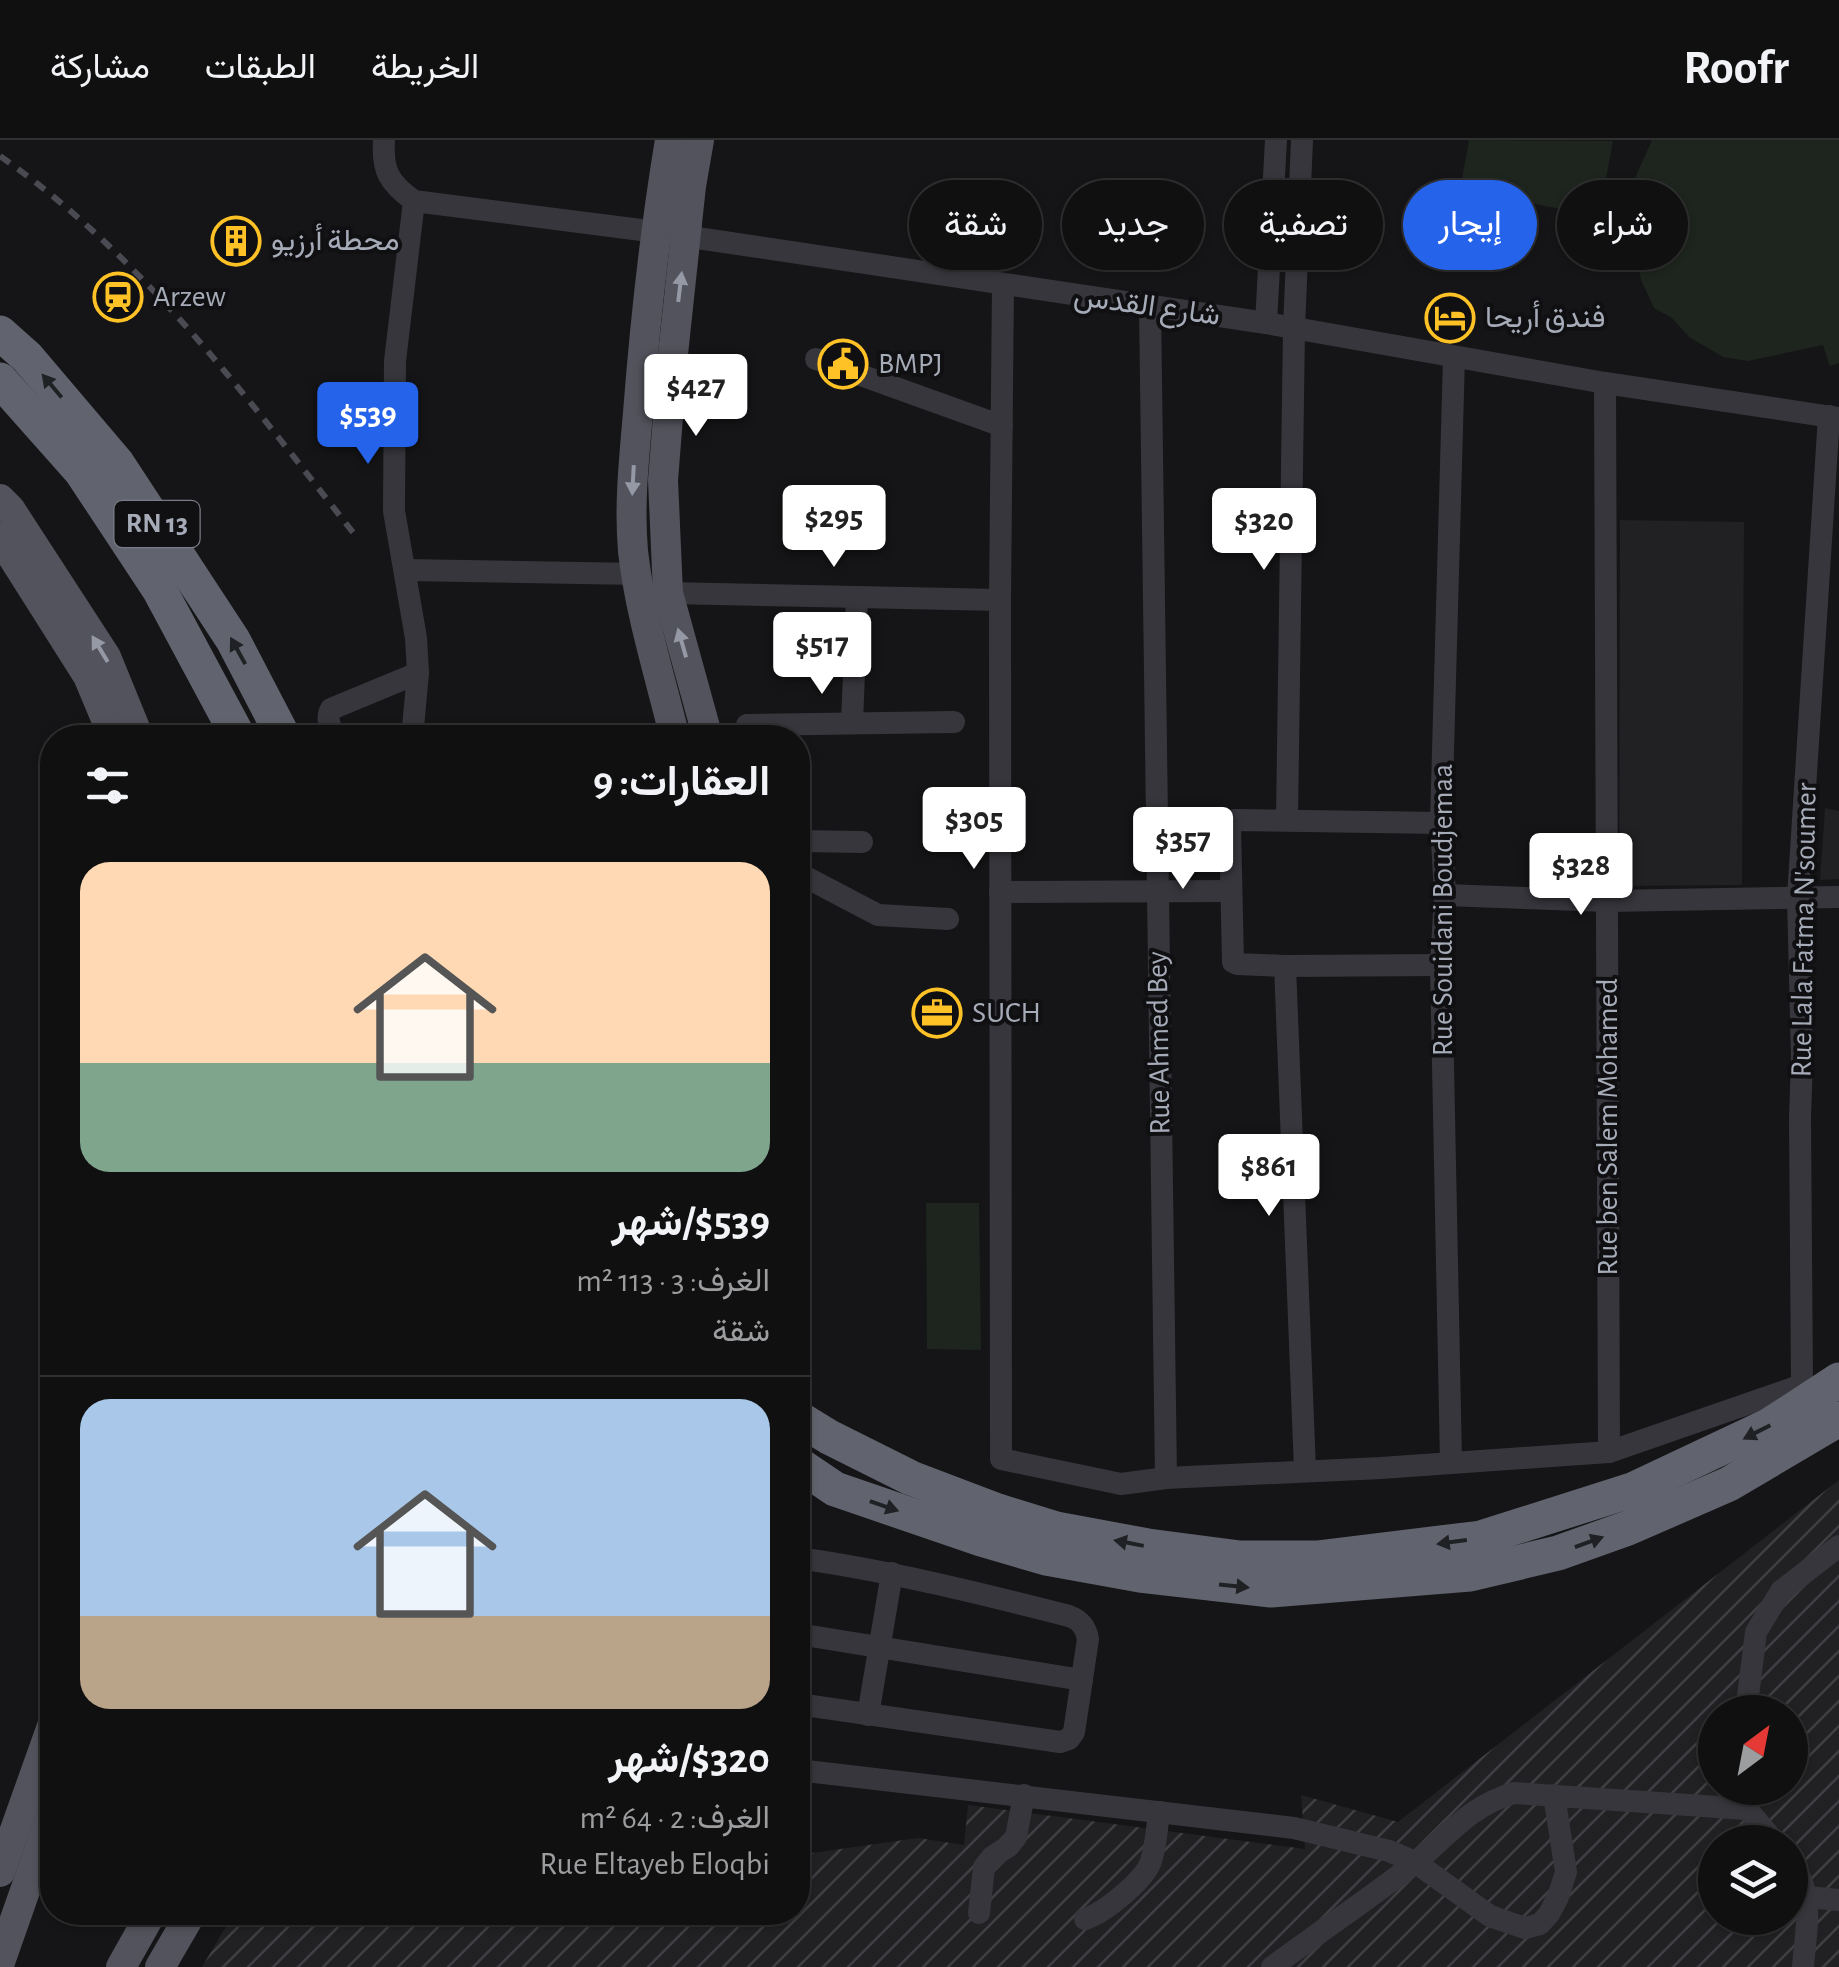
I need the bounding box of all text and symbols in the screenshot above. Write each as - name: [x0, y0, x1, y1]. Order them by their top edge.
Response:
- text: Roofr: [1683, 45, 1789, 93]
- text: مشاركة: [50, 50, 150, 85]
- text: الطبقات: [205, 50, 316, 85]
- text: الخريطة: [371, 50, 479, 85]
- chip: شقة: [909, 180, 1042, 270]
- chip: جديد: [1062, 180, 1204, 270]
- chip: تصفية: [1224, 180, 1383, 270]
- chip: إيجار: [1403, 180, 1537, 270]
- chip: شراء: [1557, 180, 1688, 270]
- building icon: محطة أرزيو: [210, 215, 262, 267]
- place label: محطة أرزيو: [271, 223, 400, 258]
- one-way arrow: [672, 270, 688, 302]
- station icon: Arzew: [92, 271, 144, 323]
- street label: شارع القدس: [1071, 281, 1222, 335]
- place label: Arzew: [153, 282, 226, 312]
- hotel icon: فندق أريحا: [1424, 292, 1476, 344]
- place label: فندق أريحا: [1485, 300, 1605, 335]
- public building icon: BMPJ: [817, 338, 869, 390]
- place label: BMPJ: [878, 349, 943, 379]
- pin: $427: [637, 354, 755, 439]
- text: $427: [666, 370, 726, 402]
- one-way arrow: [41, 374, 63, 399]
- pin: $539: [309, 382, 427, 467]
- text: $539: [339, 398, 397, 430]
- one-way arrow: [625, 465, 641, 497]
- pin: $295: [775, 485, 893, 570]
- pin: $320: [1205, 488, 1323, 573]
- road number: RN 13: [114, 501, 200, 547]
- text: $295: [805, 501, 863, 533]
- text: $320: [1234, 504, 1294, 536]
- pin: $517: [763, 612, 881, 697]
- one-way arrow: [674, 628, 690, 659]
- text: $517: [795, 628, 849, 660]
- one-way arrow: [92, 635, 109, 663]
- one-way arrow: [230, 637, 247, 666]
- icon: filters: [80, 758, 135, 813]
- text: العقارات: 9: [593, 761, 770, 803]
- street label: Rue Souidani Boudjemaa: [1428, 764, 1458, 1056]
- street label: Rue Lala Fatma N'soumer: [1786, 782, 1822, 1078]
- pin: $305: [915, 787, 1033, 872]
- text: $305: [945, 803, 1003, 835]
- pin: $357: [1124, 807, 1242, 892]
- text: $357: [1155, 823, 1211, 855]
- pin: $328: [1522, 833, 1640, 918]
- text: $328: [1551, 849, 1611, 881]
- icon: home: [335, 927, 515, 1107]
- street label: Rue Ahmed Bey: [1142, 951, 1176, 1135]
- street label: Rue ben Salem Mohamed: [1593, 978, 1623, 1276]
- office icon: SUCH: [911, 987, 963, 1039]
- place label: SUCH: [972, 998, 1041, 1028]
- pin: $861: [1210, 1134, 1328, 1219]
- text: $861: [1240, 1150, 1298, 1182]
- text: $539/شهر: [612, 1201, 770, 1243]
- text: الغرف: 3 · 113 m²: [576, 1265, 770, 1297]
- text: شقة: [712, 1315, 770, 1347]
- one-way arrow: [1742, 1423, 1771, 1440]
- icon: home: [335, 1464, 515, 1644]
- one-way arrow: [870, 1500, 900, 1515]
- one-way arrow: [1436, 1534, 1468, 1550]
- one-way arrow: [1574, 1534, 1604, 1549]
- one-way arrow: [1113, 1535, 1145, 1550]
- one-way arrow: [1219, 1578, 1250, 1594]
- north arrow: [1698, 1695, 1808, 1805]
- map controls: [1698, 1695, 1808, 1935]
- text: $320/شهر: [608, 1738, 770, 1780]
- text: الغرف: 2 · 64 m²: [580, 1802, 770, 1834]
- button: layers: [1698, 1825, 1808, 1935]
- text: Rue Eltayeb Eloqbi: [539, 1848, 770, 1880]

